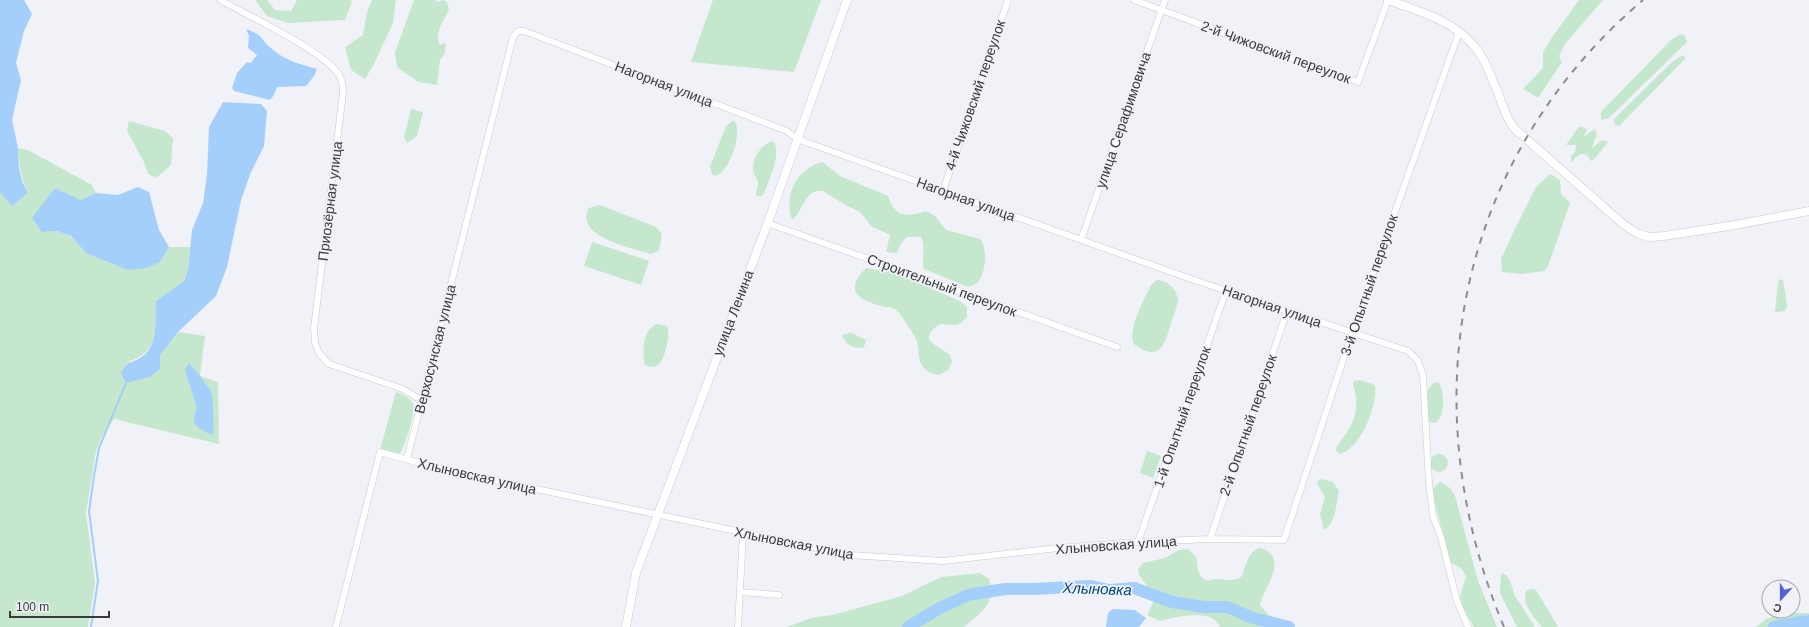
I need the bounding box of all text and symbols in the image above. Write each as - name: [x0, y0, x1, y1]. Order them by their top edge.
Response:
- street label: 4-й Чижовский переулок: [942, 17, 1009, 172]
- street label: 2-й Чижовский переулок: [1199, 17, 1354, 87]
- street label: улица Серафимовича: [1092, 50, 1154, 190]
- street label: Нагорная улица: [613, 58, 715, 110]
- street label: Приозёрная улица: [315, 140, 345, 262]
- street label: Нагорная улица: [915, 174, 1018, 224]
- street label: 3-й Опытный переулок: [1337, 211, 1401, 358]
- street label: Строительный переулок: [865, 250, 1020, 320]
- street label: улица Ленина: [709, 268, 757, 358]
- street label: Нагорная улица: [1220, 282, 1324, 331]
- street label: Верхосунская улица: [411, 283, 459, 415]
- street label: 1-й Опытный переулок: [1150, 343, 1214, 490]
- street label: 2-й Опытный переулок: [1216, 351, 1280, 498]
- street label: Хлыновская улица: [416, 455, 538, 498]
- street label: Хлыновская улица: [733, 524, 855, 562]
- street label: Хлыновская улица: [1055, 533, 1177, 557]
- water label: Хлыновка: [1061, 579, 1132, 598]
- north arrow: [1761, 579, 1801, 619]
- scale bar: [10, 593, 109, 619]
- text: 100 m: [16, 600, 49, 614]
- text: С: [1772, 601, 1783, 615]

